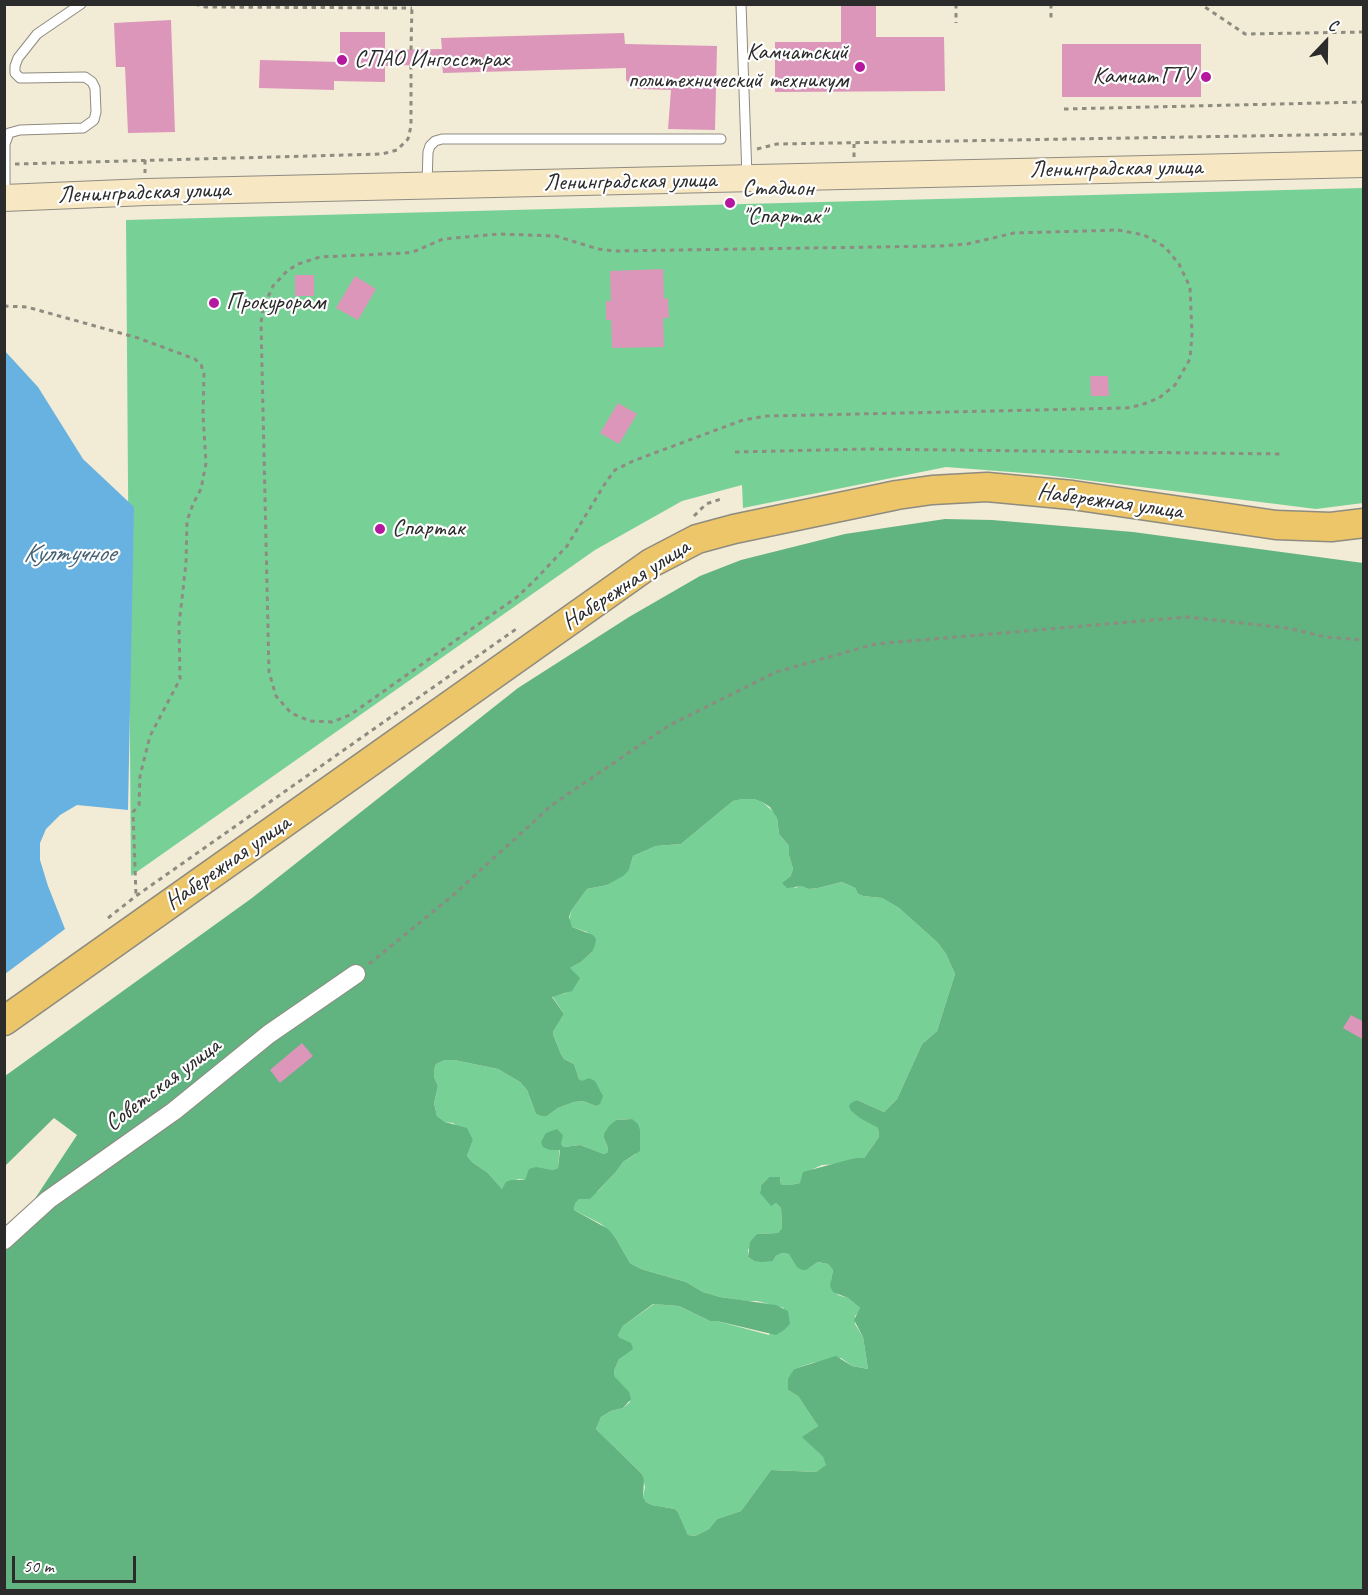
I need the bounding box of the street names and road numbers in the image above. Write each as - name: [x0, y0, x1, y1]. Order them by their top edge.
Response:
- street label: Ленинградская улица: [1030, 153, 1202, 185]
- street label: Ленинградская улица: [544, 166, 716, 198]
- street label: Ленинградская улица: [57, 176, 231, 210]
- street label: Набережная улица: [1035, 478, 1185, 526]
- street label: Набережная улица: [557, 533, 695, 637]
- street label: Набережная улица: [160, 809, 296, 917]
- street label: Советская улица: [99, 1032, 227, 1138]

